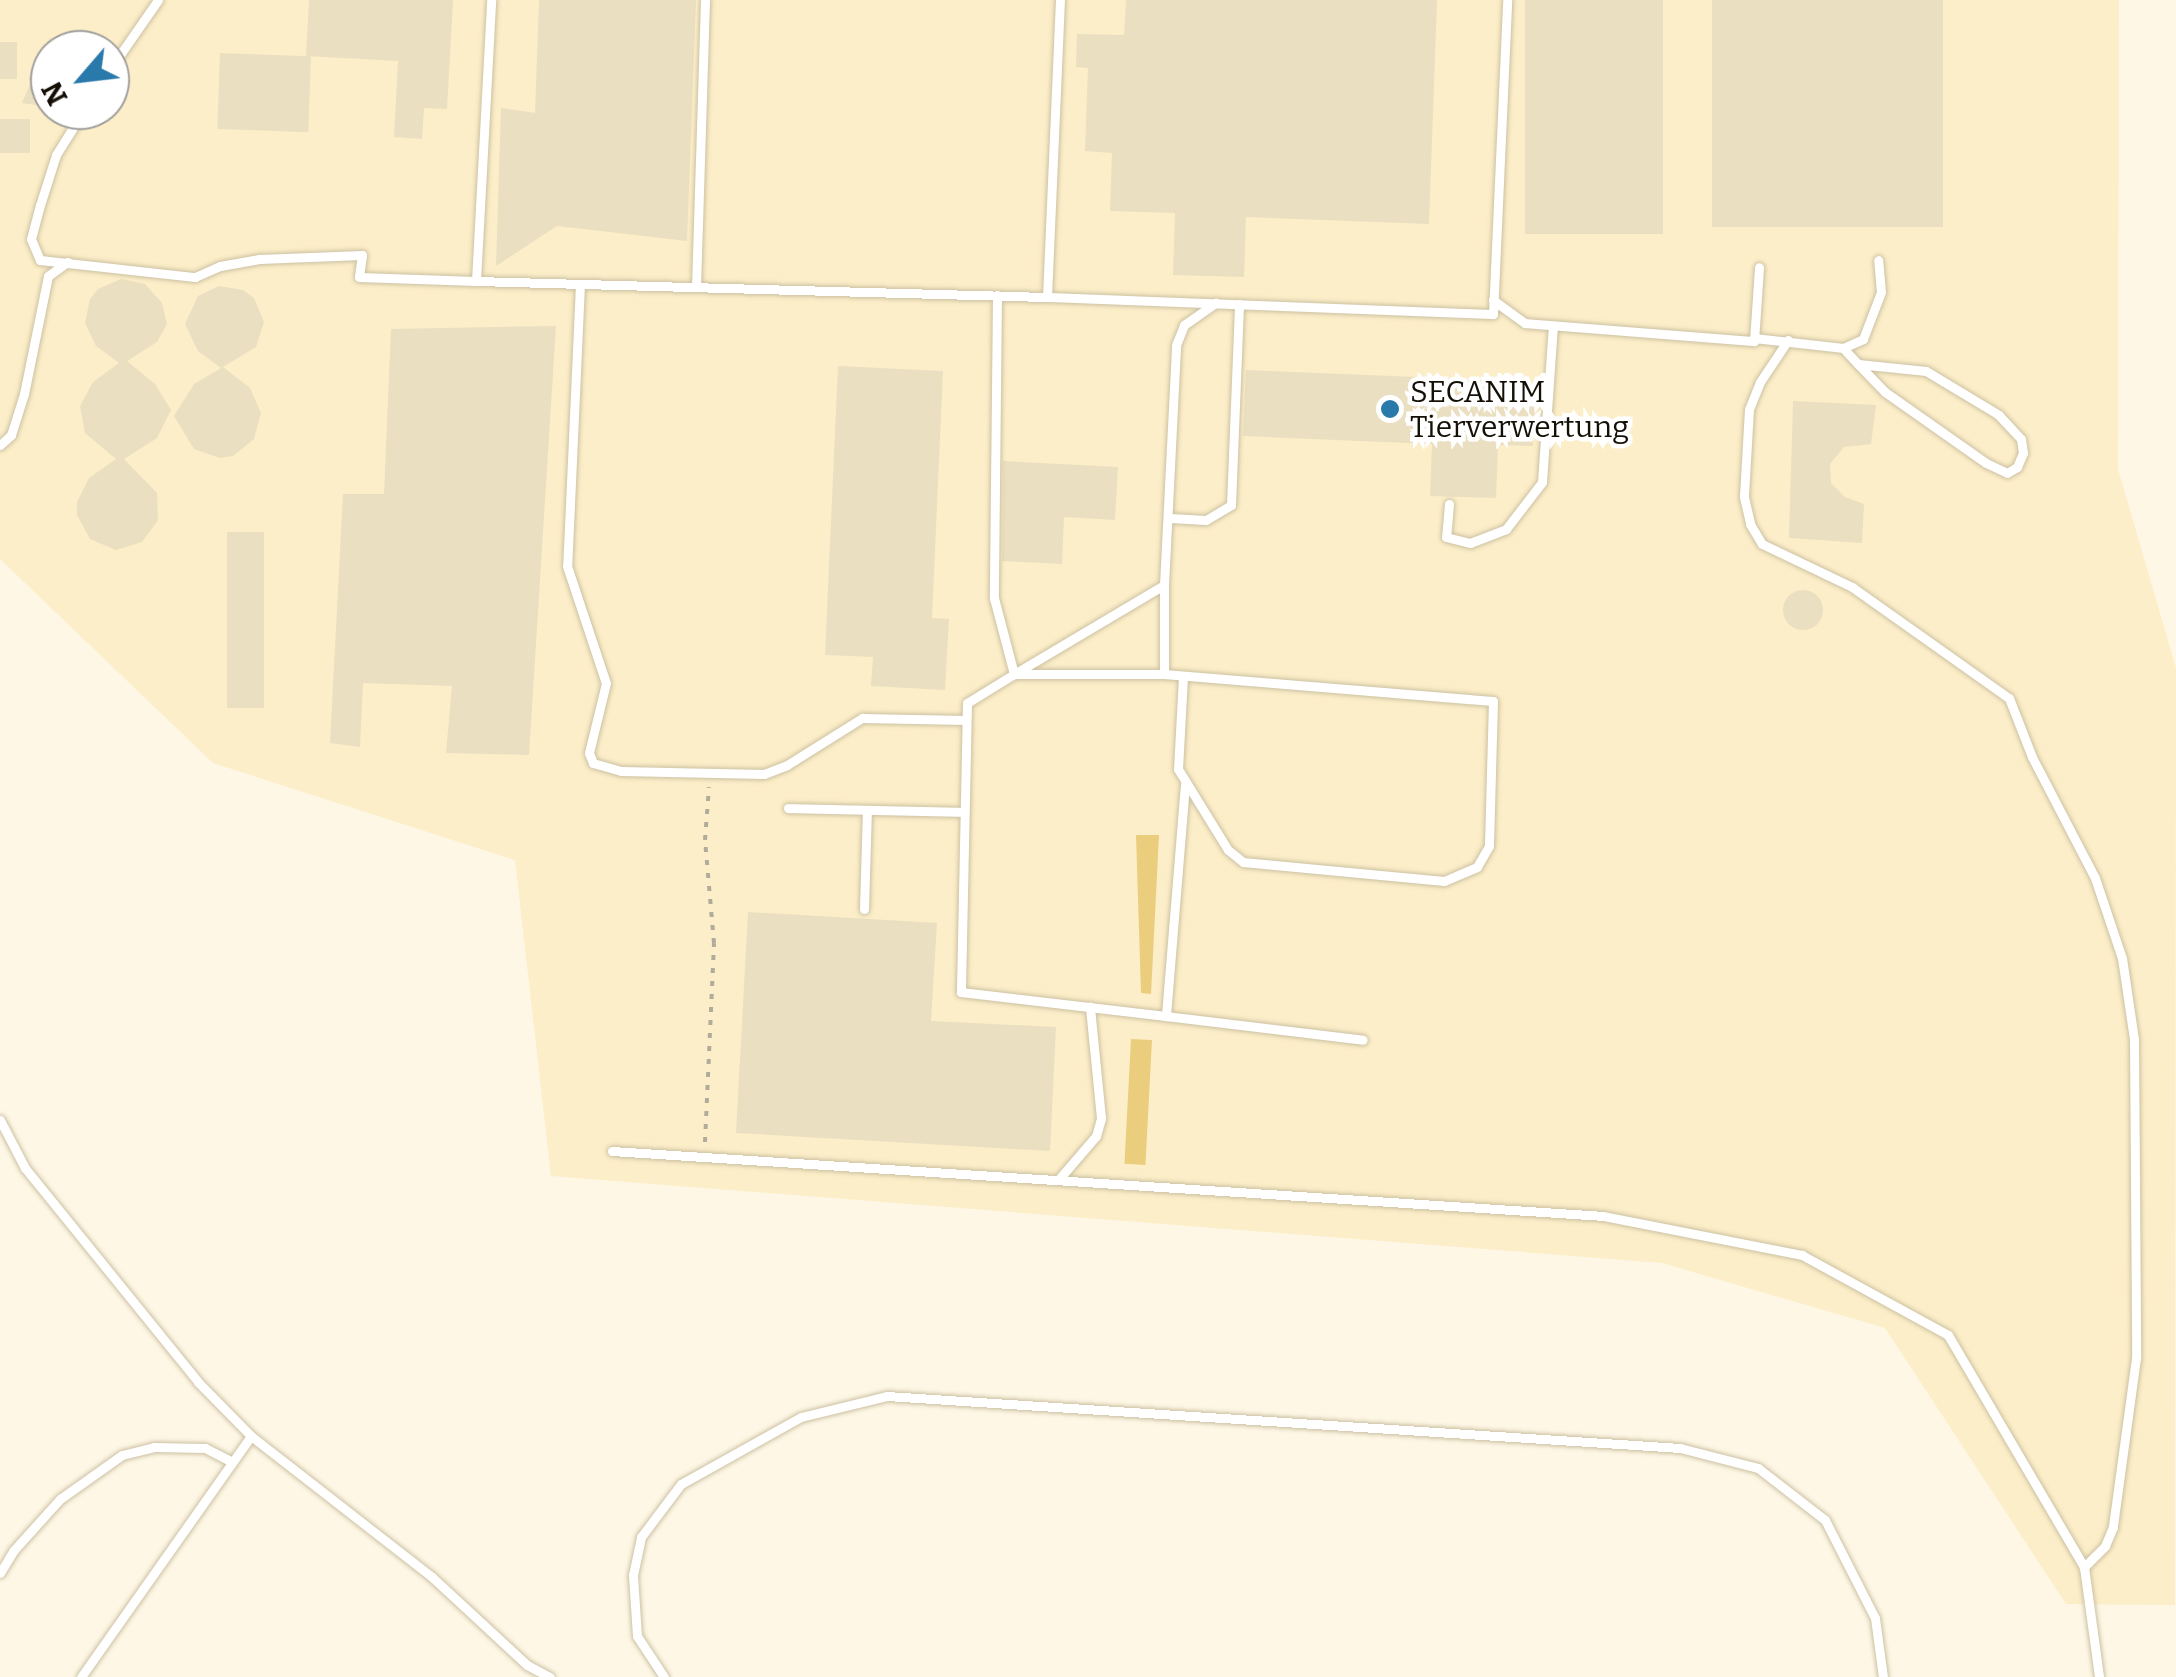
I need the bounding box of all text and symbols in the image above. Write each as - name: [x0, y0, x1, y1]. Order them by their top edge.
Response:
- north arrow: [30, 30, 130, 130]
- text: N: [35, 76, 74, 111]
- place label: SECANIM Tierverwertung: [1410, 374, 1629, 444]
- marker: SECANIM Tierverwertung: [1379, 398, 1401, 420]

